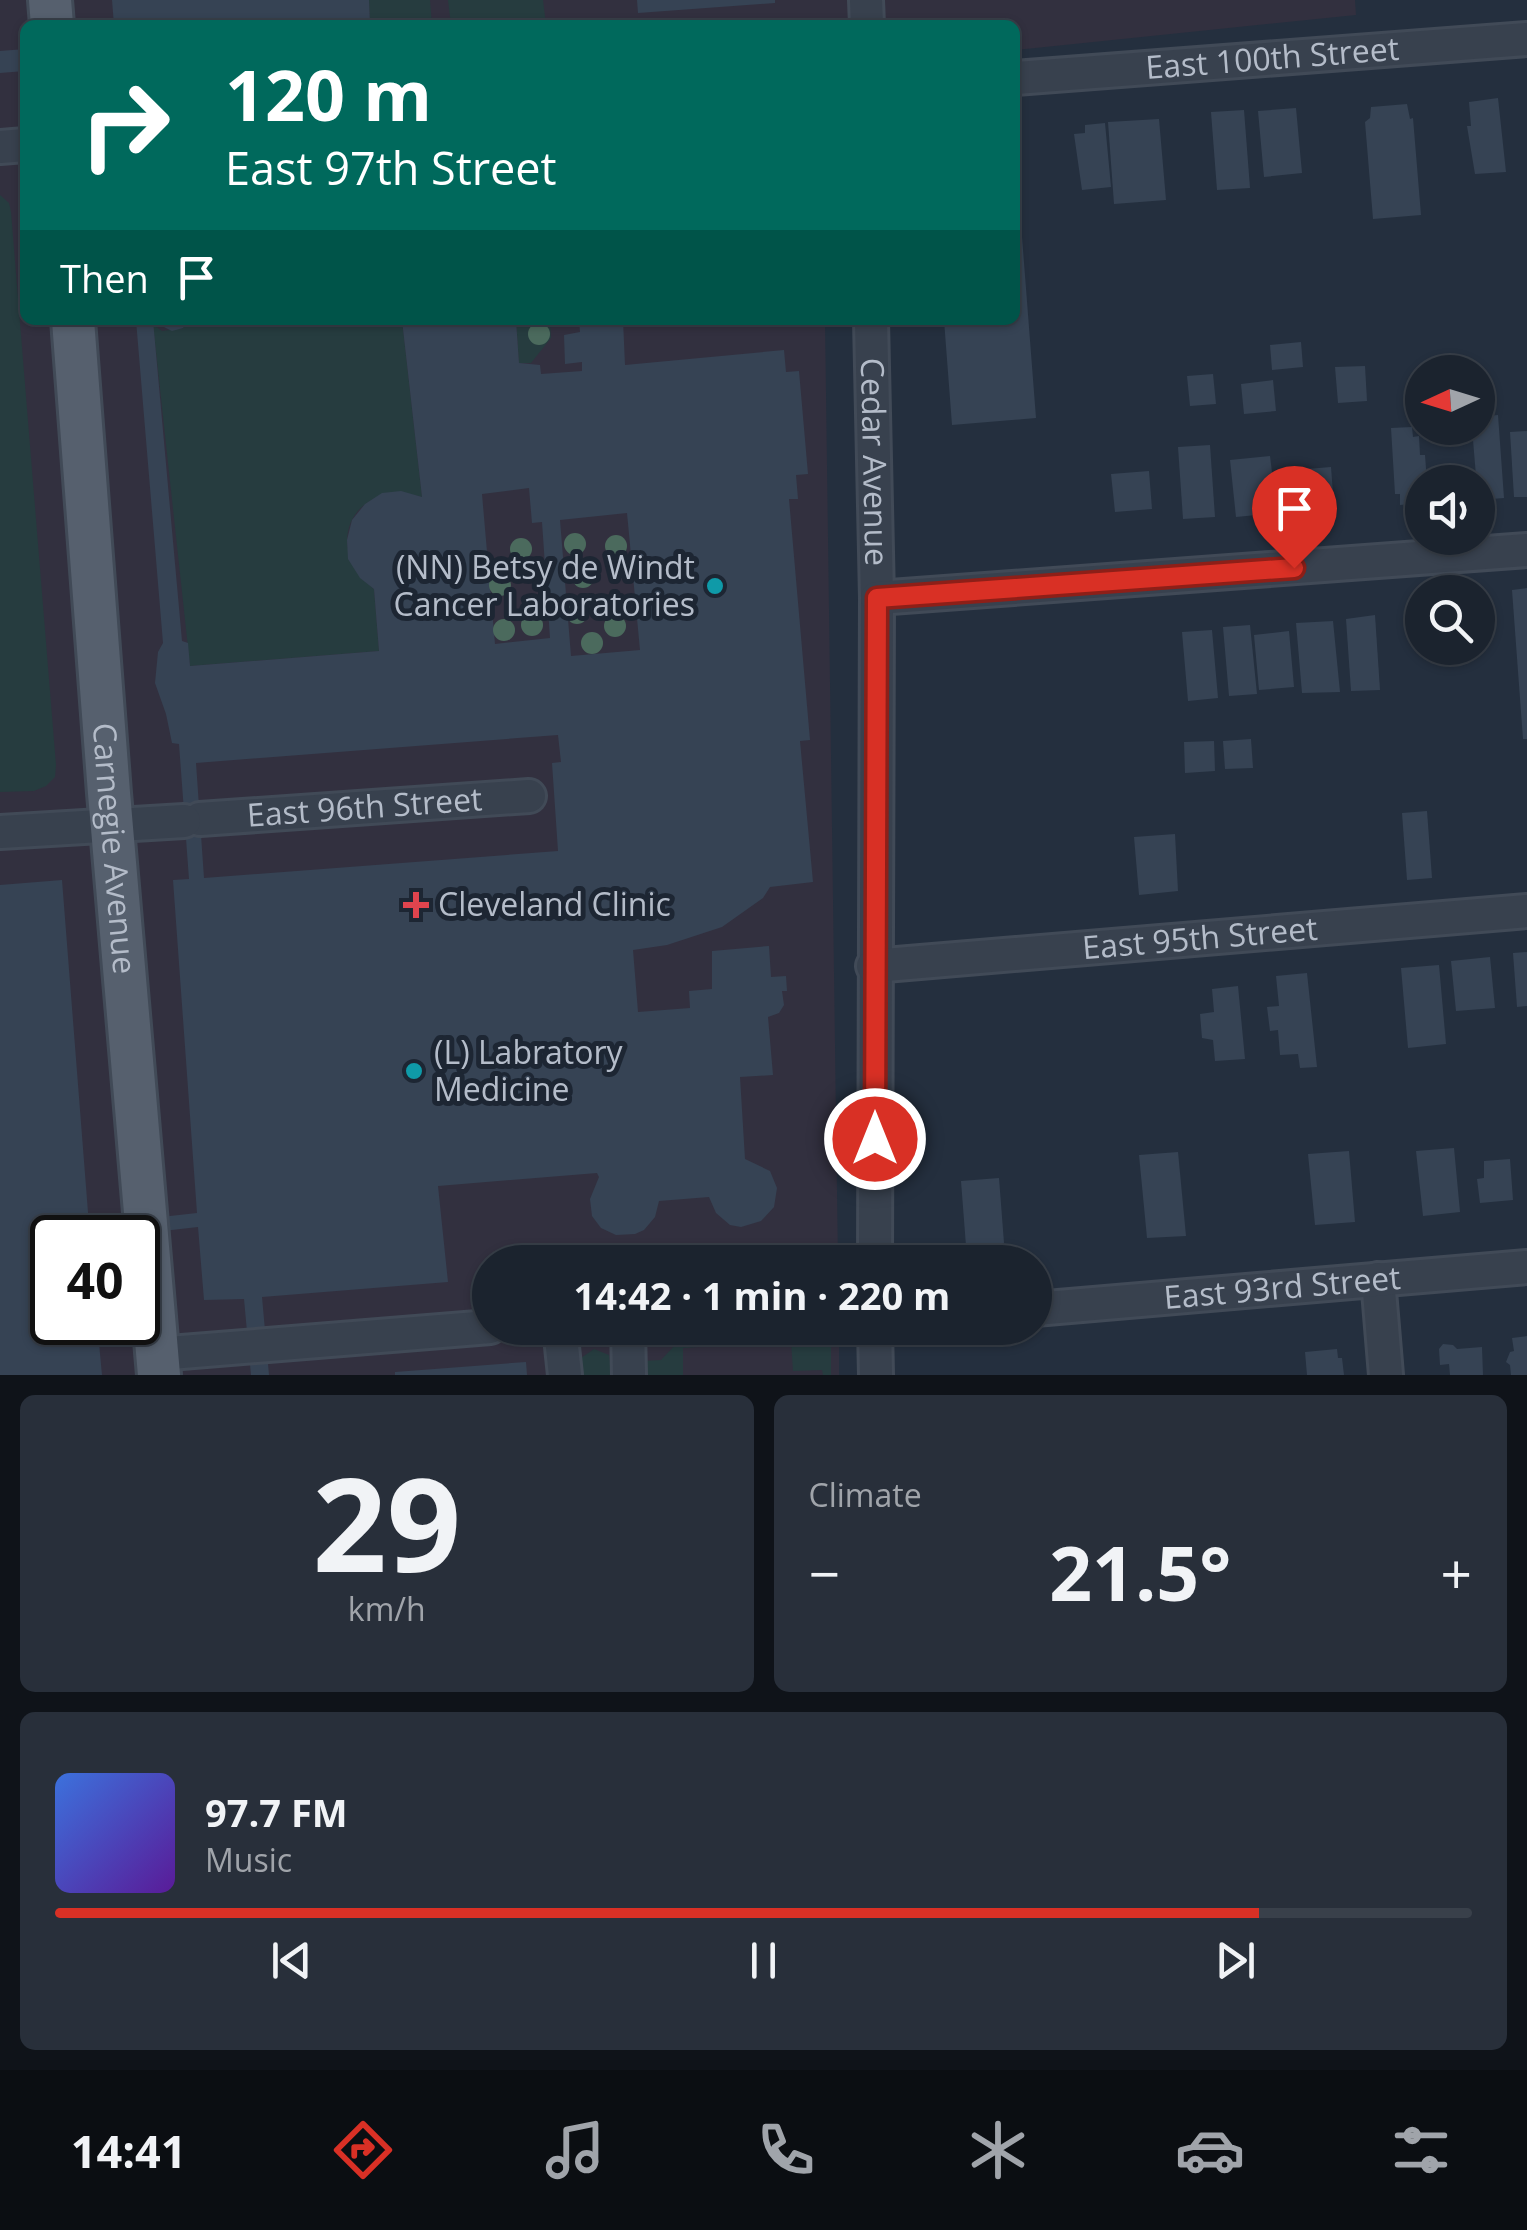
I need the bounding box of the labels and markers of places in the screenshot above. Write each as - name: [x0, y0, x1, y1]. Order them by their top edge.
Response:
- pin: [1252, 466, 1337, 569]
- place label: (NN) Betsy de Windt Cancer Laboratories: [394, 545, 695, 625]
- marker: (NN) Betsy de Windt Cancer Laboratories: [704, 575, 726, 597]
- place label: Cleveland Clinic: [438, 882, 671, 925]
- marker: Cleveland Clinic: [403, 892, 429, 918]
- place label: (L) Labratory Medicine: [434, 1030, 624, 1110]
- marker: (L) Labratory Medicine: [403, 1060, 425, 1082]

